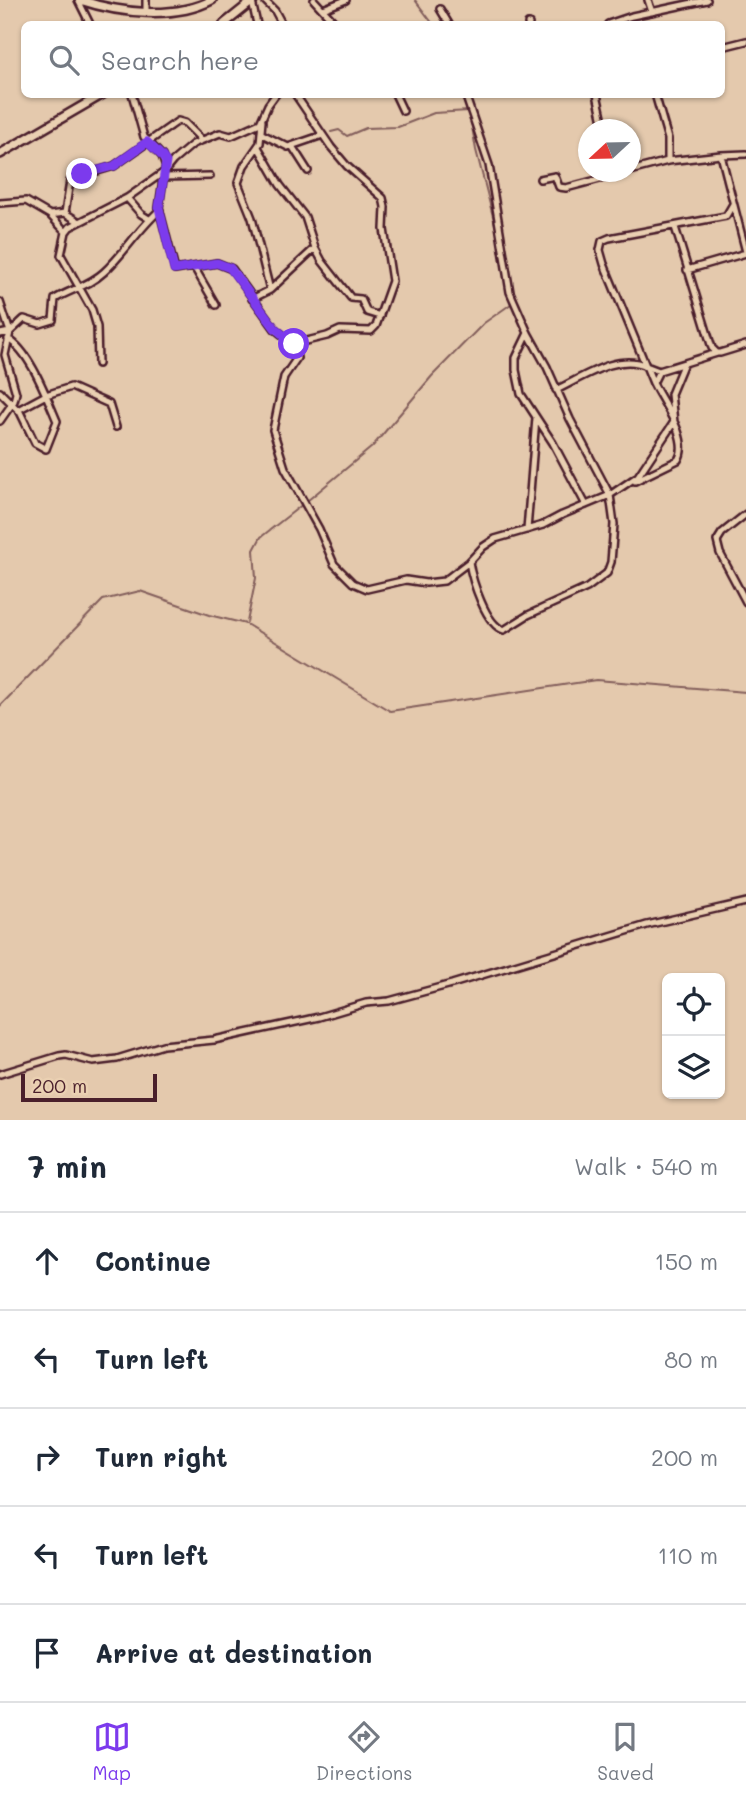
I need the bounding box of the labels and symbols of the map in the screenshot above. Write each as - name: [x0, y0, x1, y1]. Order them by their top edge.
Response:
- north arrow: [578, 119, 641, 182]
- route end: [66, 158, 97, 189]
- route start: [278, 328, 309, 359]
- scale bar: [21, 1071, 158, 1103]

